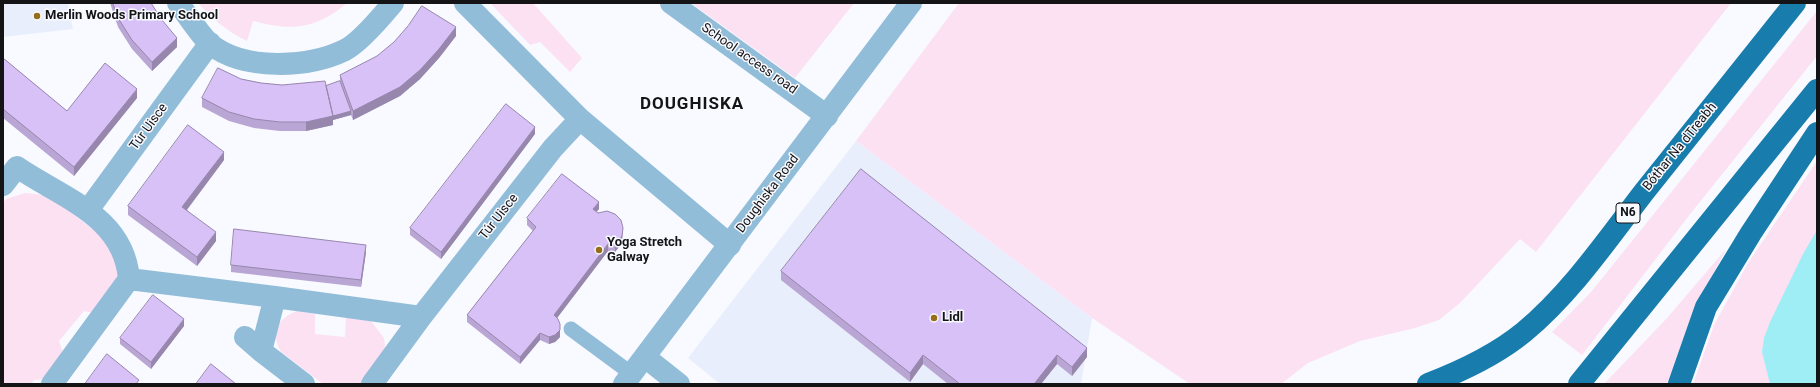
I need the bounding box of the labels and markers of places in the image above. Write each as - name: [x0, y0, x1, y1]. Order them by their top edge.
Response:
- place label: Merlin Woods Primary School: [45, 8, 218, 24]
- marker: Merlin Woods Primary School: [32, 11, 42, 21]
- place label: Yoga Stretch Galway: [607, 235, 682, 266]
- marker: Yoga Stretch Galway: [594, 245, 604, 255]
- place label: Lidl: [942, 310, 963, 326]
- marker: Lidl: [929, 313, 939, 323]

